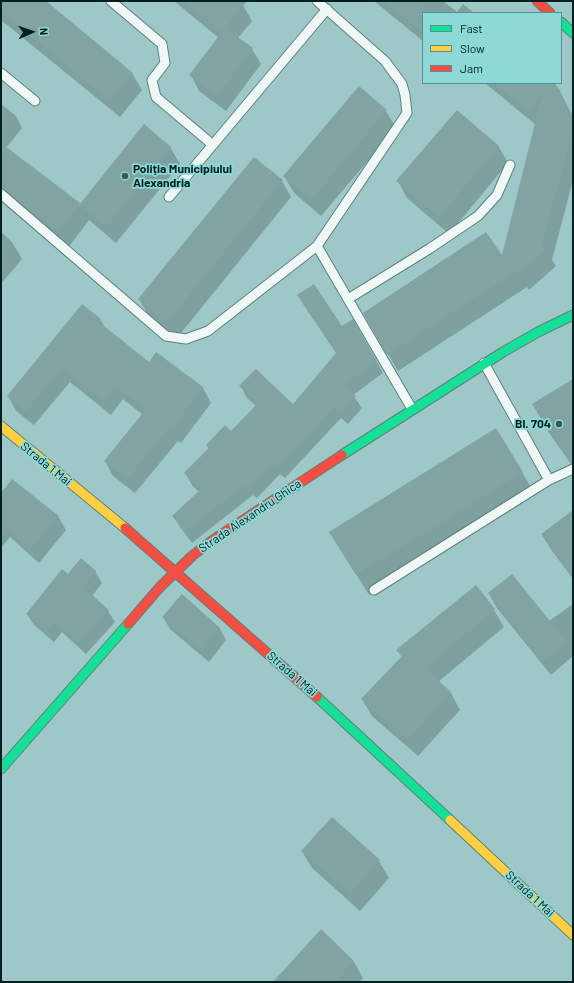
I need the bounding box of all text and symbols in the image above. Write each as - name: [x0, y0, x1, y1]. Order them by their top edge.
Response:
- north arrow: [12, 12, 52, 52]
- legend: [422, 12, 562, 84]
- text: Fast: [460, 21, 483, 35]
- text: N: [38, 28, 51, 35]
- text: Slow: [460, 41, 485, 55]
- text: Jam: [460, 61, 483, 75]
- place label: Poliția Municipiului Alexandria: [133, 162, 232, 190]
- marker: Poliția Municipiului Alexandria: [120, 171, 130, 181]
- place label: Bl. 704: [515, 417, 551, 431]
- marker: Bl. 704: [554, 419, 564, 429]
- street label: Strada 1 Mai: [18, 439, 74, 489]
- street label: Strada Alexandru Ghica: [196, 476, 304, 556]
- street label: Strada 1 Mai: [264, 648, 320, 700]
- street label: Strada 1 Mai: [503, 868, 557, 920]

